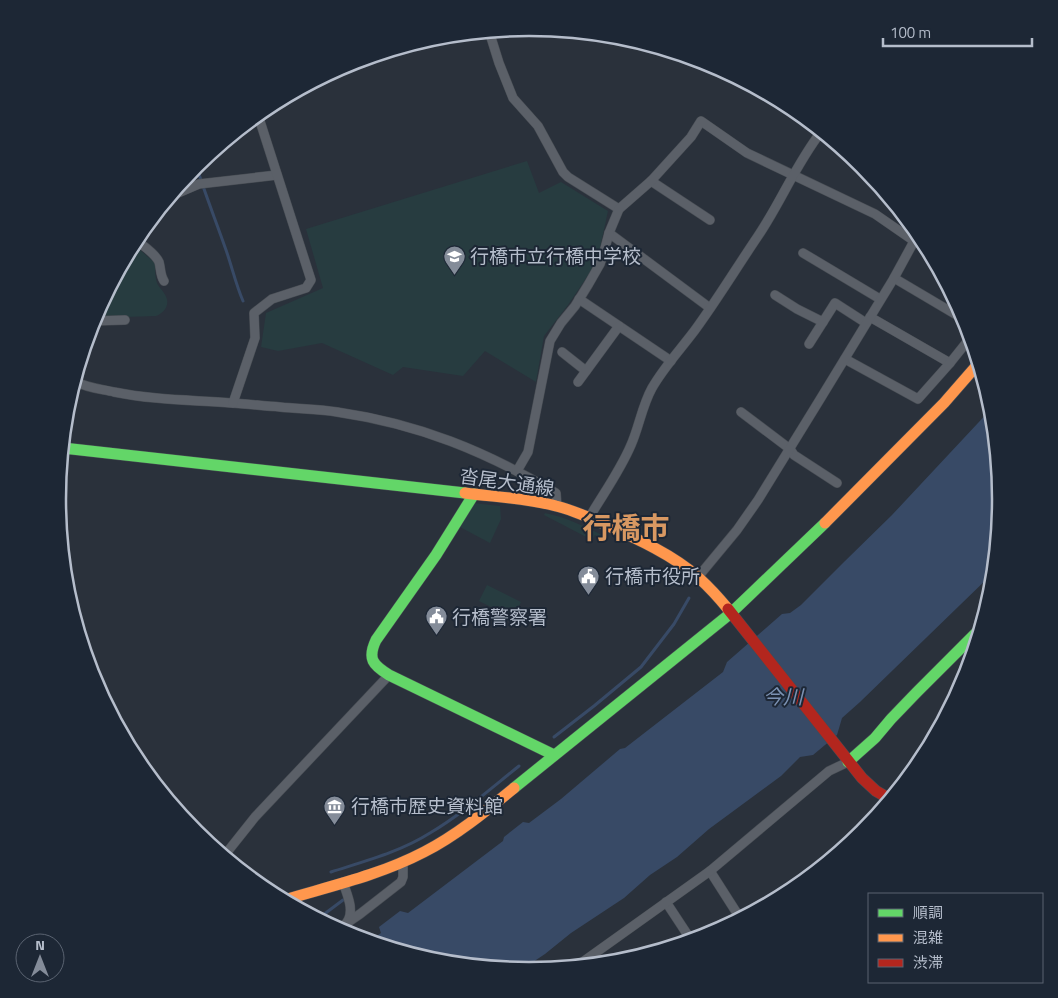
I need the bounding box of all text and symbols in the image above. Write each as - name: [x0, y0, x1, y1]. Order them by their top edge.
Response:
- scale bar: [883, 15, 1032, 47]
- text: 100 m: [890, 21, 931, 44]
- place label: 行橋市立行橋中学校: [470, 241, 641, 270]
- school or university icon: 行橋市立行橋中学校: [442, 244, 466, 275]
- street label: 沓尾大通線: [458, 461, 556, 502]
- district label: 行橋市: [582, 505, 670, 549]
- place label: 行橋市役所: [605, 561, 700, 590]
- public building icon: 行橋市役所: [577, 564, 601, 595]
- place label: 行橋警察署: [452, 602, 547, 631]
- public building icon: 行橋警察署: [424, 605, 448, 636]
- water label: 今川: [763, 681, 805, 712]
- place label: 行橋市歴史資料館: [351, 791, 503, 820]
- museum icon: 行橋市歴史資料館: [323, 794, 347, 825]
- legend: [868, 893, 1043, 983]
- text: 順調: [913, 901, 943, 924]
- text: 混雑: [913, 926, 943, 949]
- north arrow: [15, 933, 65, 983]
- text: N: [35, 934, 45, 955]
- text: 渋滞: [913, 951, 943, 974]

